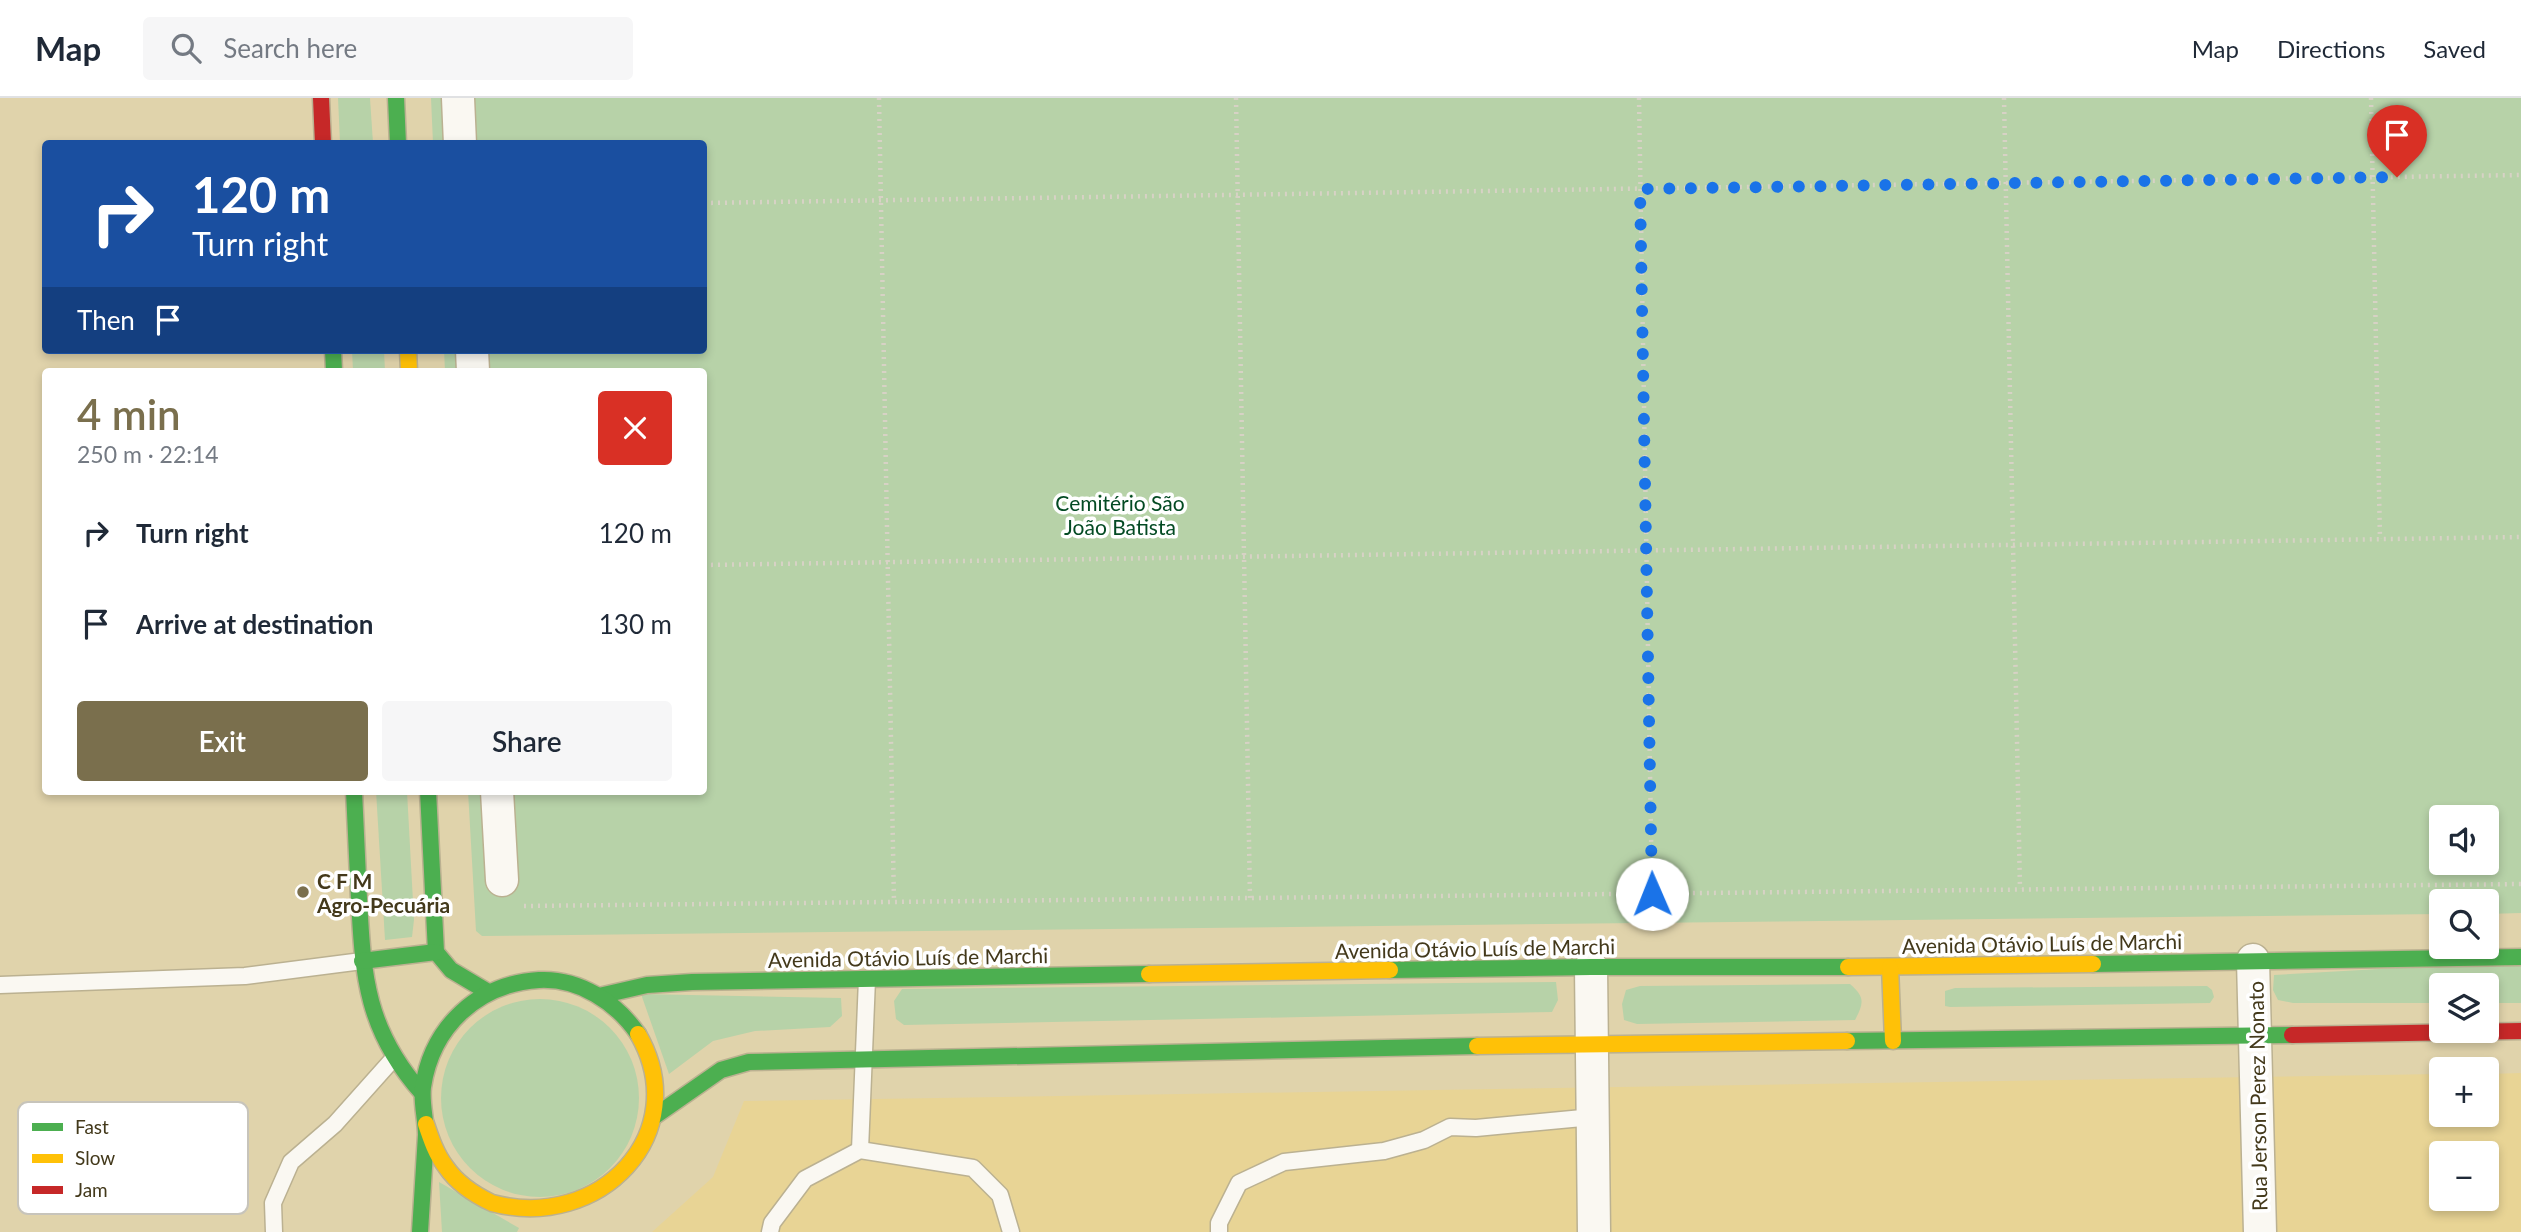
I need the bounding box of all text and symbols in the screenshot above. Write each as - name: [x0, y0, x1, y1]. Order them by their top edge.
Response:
- search box: [143, 17, 633, 80]
- text: Map: [35, 28, 101, 68]
- icon: search: [167, 29, 205, 67]
- text: Search here: [223, 32, 357, 64]
- text: Map: [2192, 34, 2239, 63]
- text: Directions: [2277, 34, 2385, 63]
- text: Saved: [2423, 34, 2486, 63]
- pin: [2367, 105, 2427, 177]
- icon: arrive: [2378, 116, 2416, 154]
- text: 120 m: [192, 165, 330, 223]
- icon: right: [77, 168, 168, 259]
- text: Turn right: [192, 224, 328, 263]
- icon: arrive: [149, 301, 187, 339]
- text: Then: [77, 304, 135, 336]
- text: 4 min: [77, 389, 181, 439]
- button: close: [598, 391, 672, 465]
- text: 250 m · 22:14: [77, 440, 219, 468]
- park label: Cemitério São João Batista: [1055, 490, 1185, 539]
- icon: right: [77, 514, 115, 552]
- text: Turn right: [136, 517, 249, 549]
- text: 120 m: [599, 517, 672, 549]
- icon: arrive: [77, 605, 115, 643]
- text: Arrive at destination: [136, 608, 373, 640]
- text: 130 m: [599, 608, 672, 640]
- button: Exit: [77, 701, 368, 781]
- button: Share: [382, 701, 672, 781]
- map controls: [2429, 805, 2499, 1211]
- button: sound: [2429, 805, 2499, 875]
- position arrow: [1615, 857, 1689, 931]
- place label: C F M Agro-Pecuária: [316, 868, 450, 917]
- marker: C F M Agro-Pecuária: [295, 884, 311, 900]
- button: search: [2429, 889, 2499, 959]
- street label: Avenida Otávio Luís de Marchi: [1902, 928, 2182, 958]
- street label: Avenida Otávio Luís de Marchi: [1335, 933, 1615, 963]
- street label: Avenida Otávio Luís de Marchi: [768, 942, 1048, 972]
- button: layers: [2429, 973, 2499, 1043]
- street label: Rua Jerson Perez Nonato: [2242, 981, 2272, 1211]
- button: +: [2429, 1057, 2499, 1127]
- legend: [18, 1102, 248, 1214]
- text: Fast: [75, 1115, 109, 1138]
- button: −: [2429, 1141, 2499, 1211]
- text: Slow: [75, 1146, 115, 1169]
- text: Jam: [75, 1178, 108, 1201]

